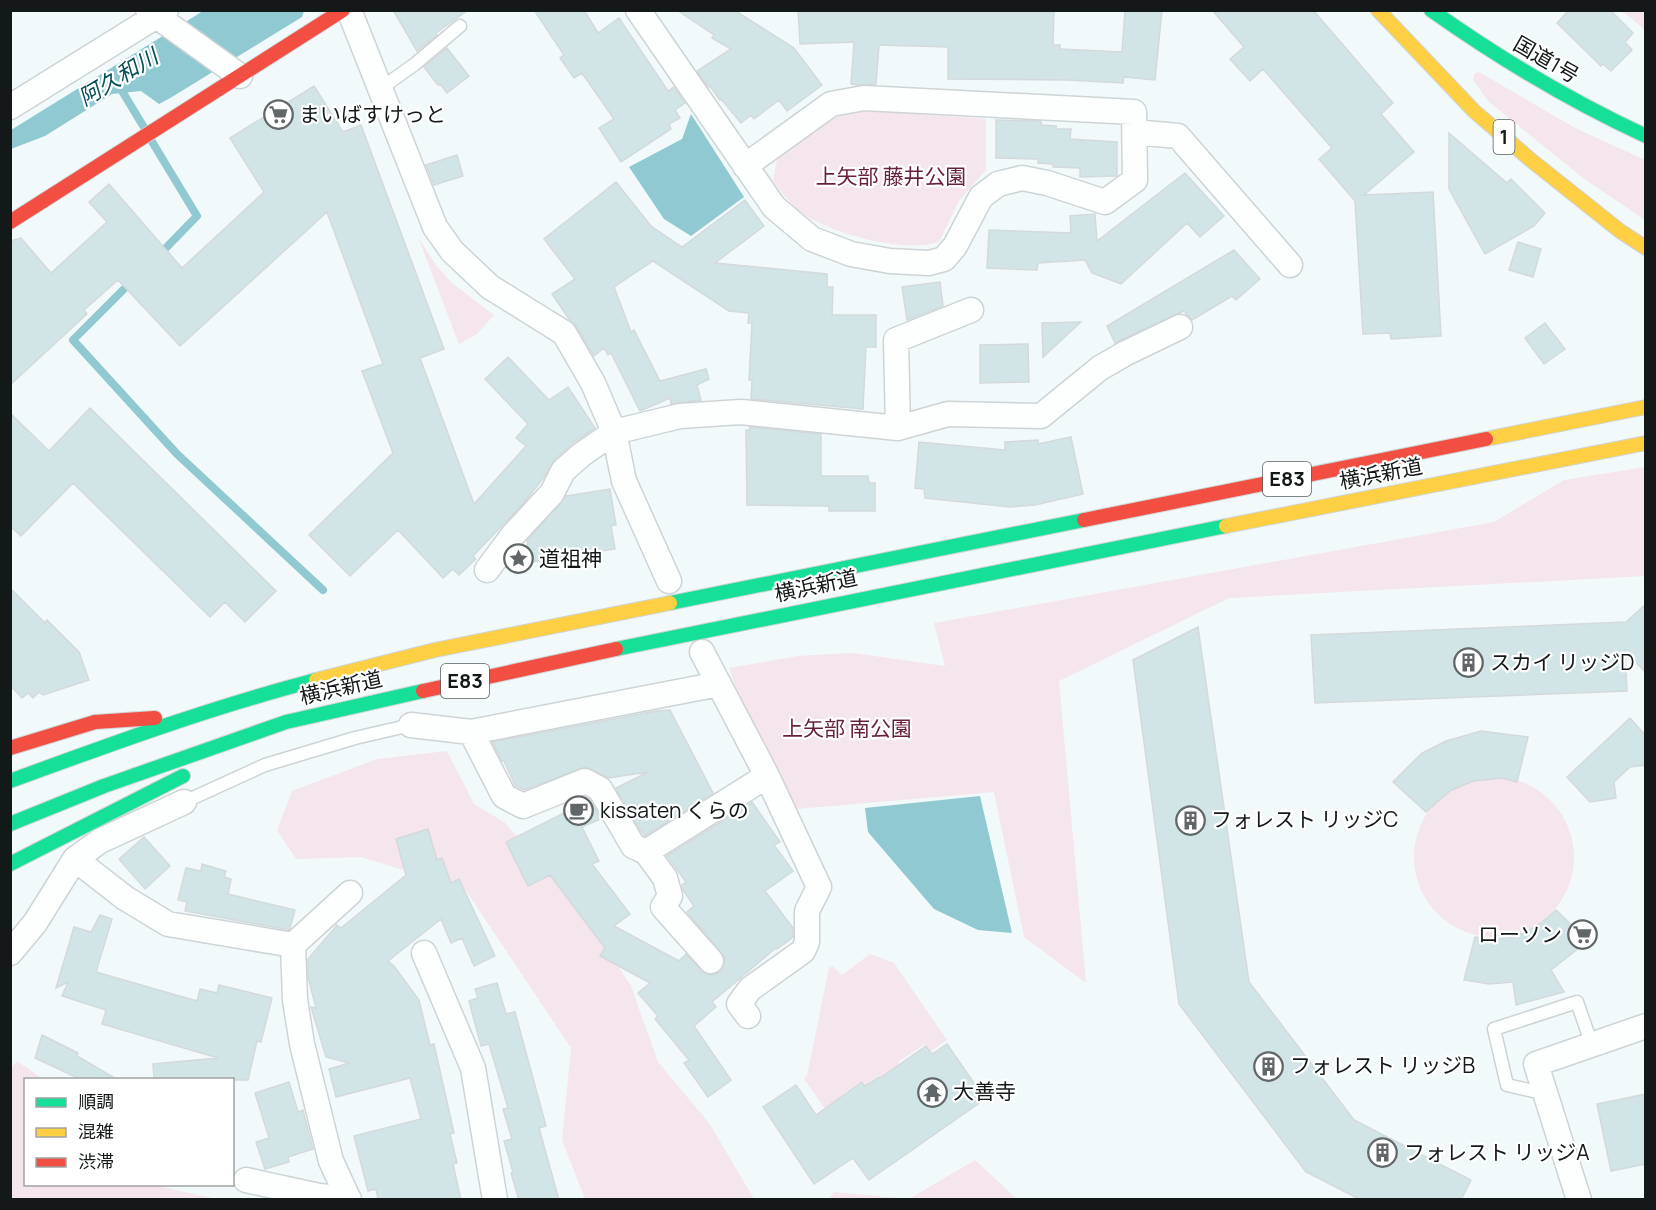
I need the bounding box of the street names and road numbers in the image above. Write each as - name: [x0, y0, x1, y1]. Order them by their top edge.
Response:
- street label: 国道1号: [1509, 29, 1584, 89]
- road number: 1: [1494, 120, 1514, 154]
- street label: 横浜新道: [1337, 451, 1425, 495]
- road number: E83: [1263, 462, 1311, 496]
- street label: 横浜新道: [772, 563, 860, 607]
- street label: 横浜新道: [297, 664, 385, 710]
- road number: E83: [441, 664, 489, 698]

